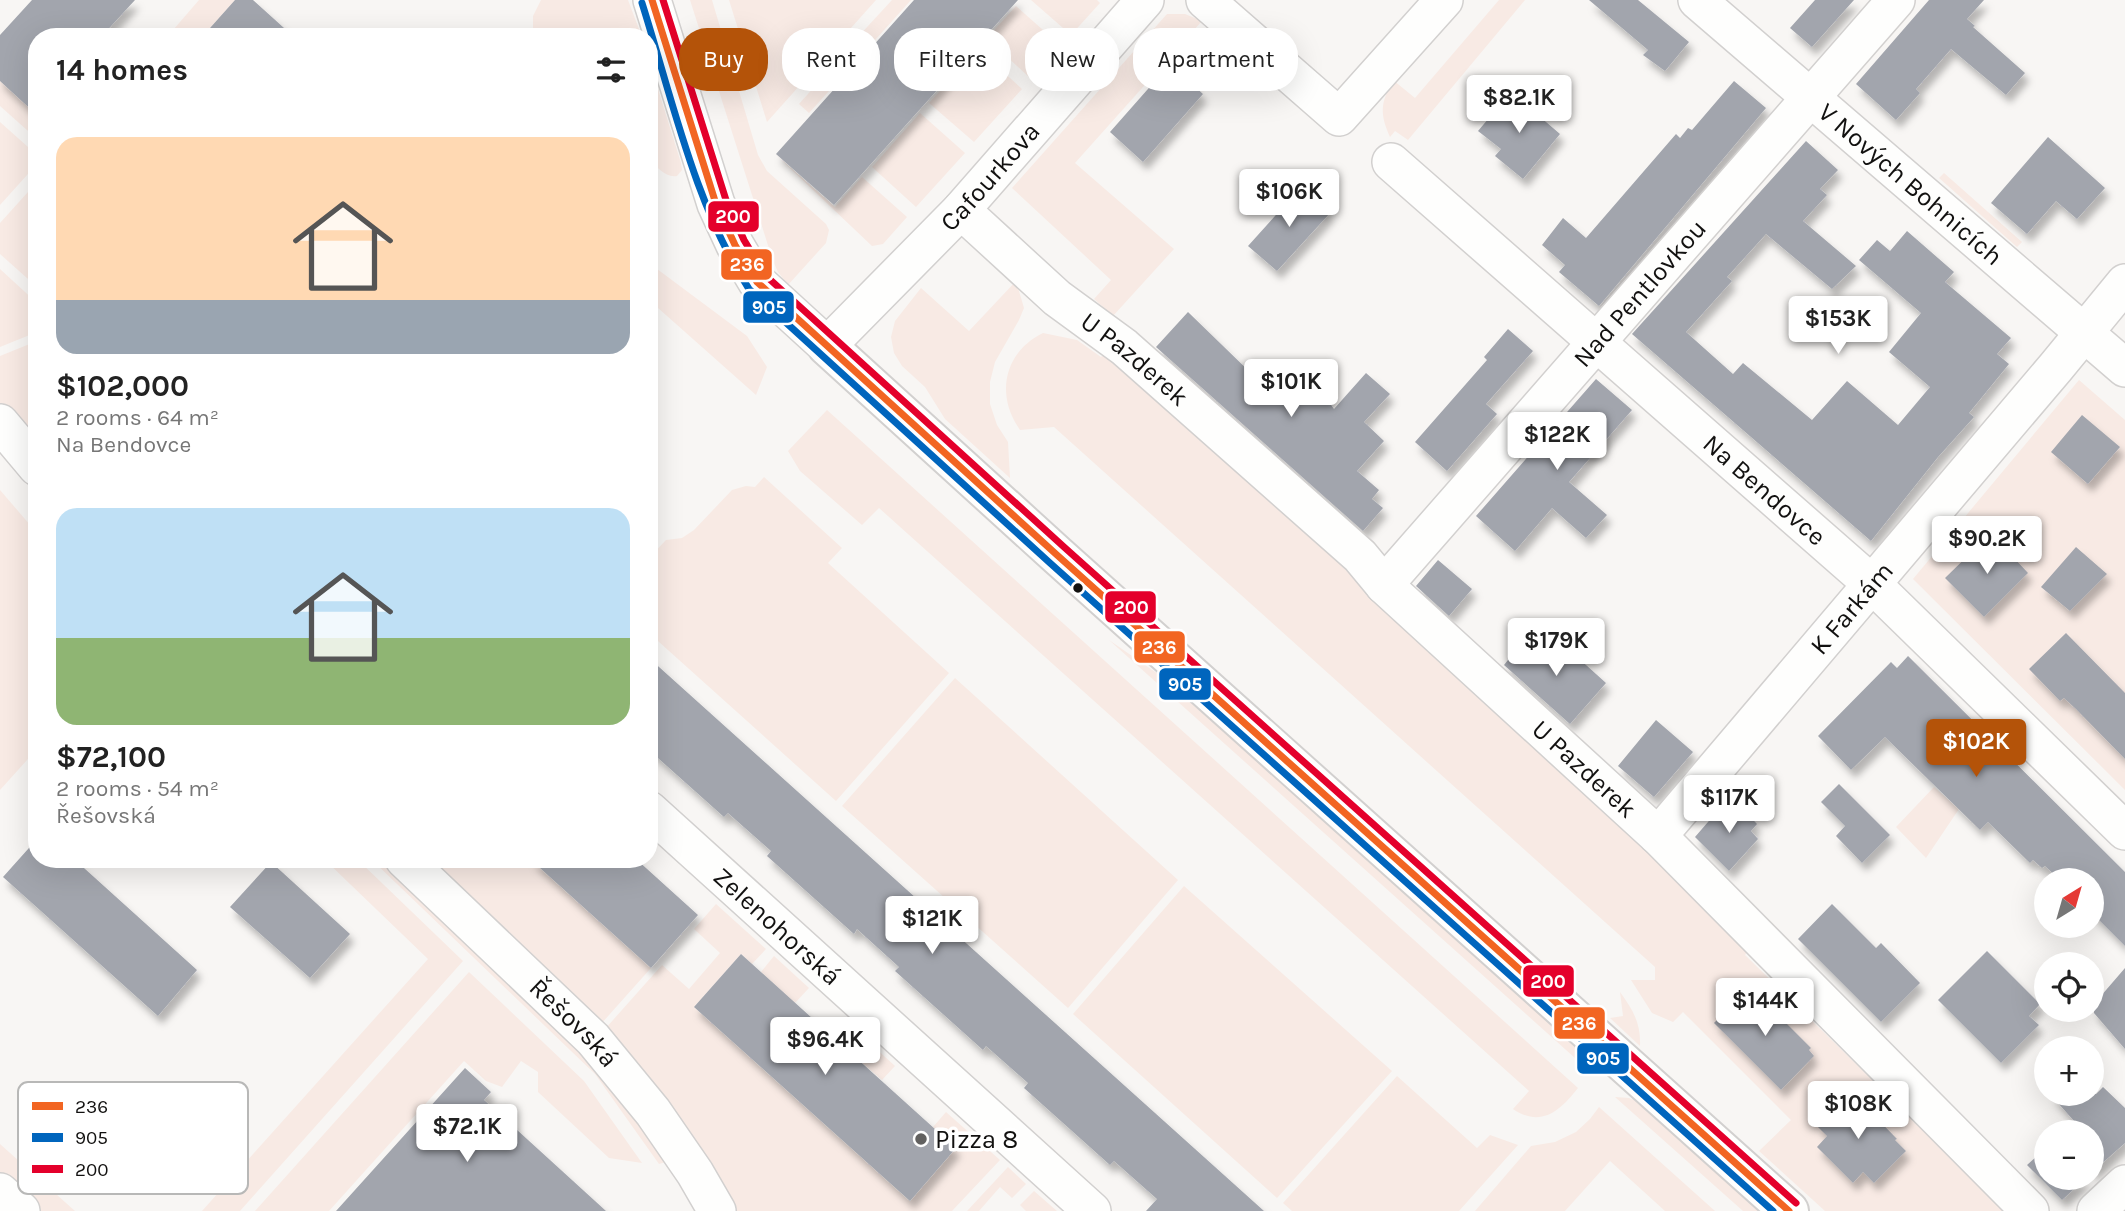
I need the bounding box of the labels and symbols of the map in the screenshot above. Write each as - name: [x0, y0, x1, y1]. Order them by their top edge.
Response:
- pin: $82.1K: [1462, 76, 1576, 135]
- street label: V Nových Bohnicích: [1812, 96, 2009, 272]
- street label: Cafourkova: [934, 116, 1047, 238]
- pin: $106K: [1240, 170, 1338, 229]
- line badge: 200: [707, 200, 760, 233]
- text: 200: [715, 206, 751, 228]
- street label: Nad Pentlovkou: [1567, 213, 1713, 374]
- line badge: 236: [720, 248, 773, 281]
- text: 236: [730, 254, 764, 276]
- line badge: 905: [742, 290, 795, 324]
- pin: $153K: [1789, 296, 1887, 356]
- text: 905: [752, 297, 786, 319]
- street label: U Pazderek: [1075, 306, 1195, 413]
- pin: $101K: [1242, 360, 1340, 419]
- pin: $122K: [1508, 412, 1606, 472]
- street label: Na Bendovce: [1697, 428, 1832, 552]
- pin: $90.2K: [1930, 516, 2044, 576]
- street label: K Farkám: [1804, 556, 1900, 661]
- unlabelled marker: [1071, 581, 1085, 595]
- line badge: 200: [1104, 590, 1157, 624]
- text: 200: [1113, 597, 1149, 619]
- pin: $179K: [1507, 618, 1605, 678]
- line badge: 236: [1133, 630, 1186, 664]
- text: 236: [1142, 637, 1176, 659]
- line badge: 905: [1158, 667, 1212, 701]
- text: 905: [1168, 674, 1202, 696]
- street label: U Pazderek: [1526, 714, 1643, 825]
- pin: $102K: [1927, 720, 2025, 779]
- pin: $117K: [1680, 776, 1778, 835]
- street label: Zelenohorská: [707, 861, 847, 992]
- north arrow: [2034, 868, 2104, 938]
- pin: $121K: [883, 897, 981, 956]
- line badge: 200: [1522, 964, 1575, 998]
- text: 200: [1530, 971, 1566, 993]
- street label: Řešovská: [523, 972, 625, 1073]
- pin: $144K: [1716, 978, 1814, 1038]
- line badge: 236: [1553, 1006, 1606, 1040]
- text: 236: [1562, 1013, 1596, 1035]
- pin: $96.4K: [768, 1018, 882, 1077]
- line badge: 905: [1576, 1042, 1630, 1075]
- text: 905: [1586, 1048, 1620, 1070]
- legend: [18, 1082, 248, 1194]
- pin: $108K: [1809, 1082, 1907, 1141]
- text: 236: [75, 1096, 108, 1118]
- pin: $72.1K: [410, 1104, 524, 1164]
- place label: Pizza 8: [935, 1124, 1018, 1155]
- text: 905: [75, 1127, 108, 1149]
- marker: Pizza 8: [913, 1131, 929, 1147]
- text: 200: [75, 1159, 109, 1181]

